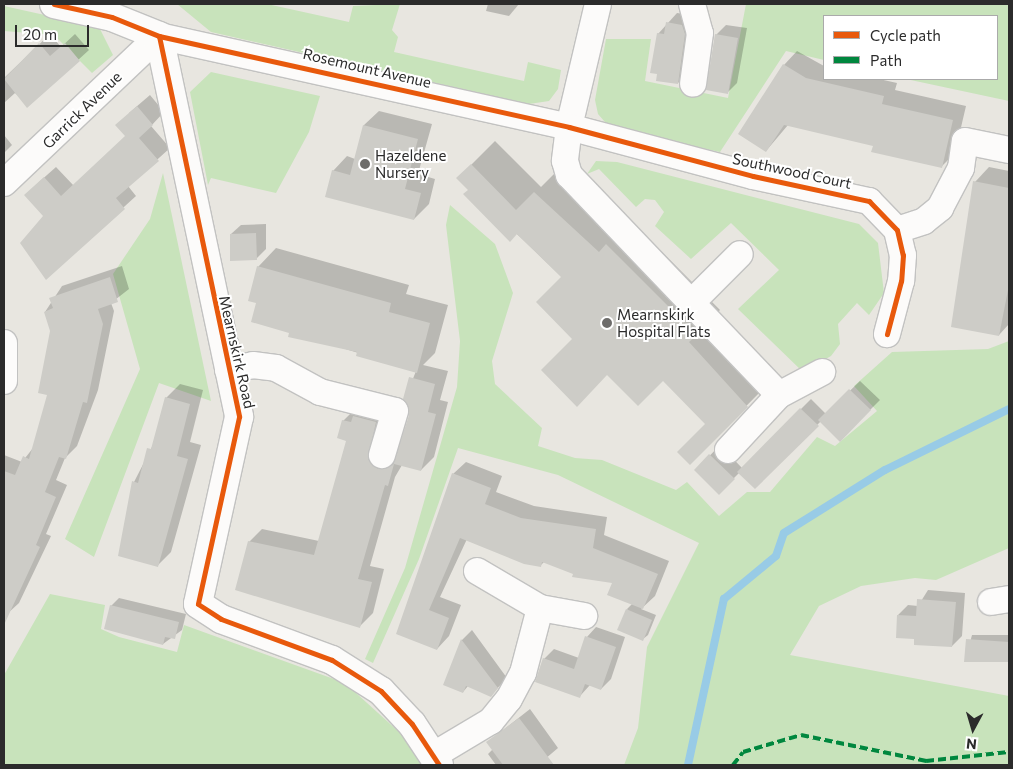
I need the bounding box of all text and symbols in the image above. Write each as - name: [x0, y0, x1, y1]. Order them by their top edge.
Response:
- scale bar: [18, 15, 91, 47]
- legend: [823, 15, 998, 80]
- text: 20 m: [23, 25, 57, 43]
- text: Cycle path: [870, 26, 941, 44]
- street label: Rosemount Avenue: [301, 44, 433, 92]
- text: Path: [870, 51, 902, 69]
- street label: Garrick Avenue: [39, 68, 125, 152]
- place label: Hazeldene Nursery: [375, 146, 446, 181]
- street label: Southwood Court: [731, 150, 853, 192]
- marker: Hazeldene Nursery: [359, 158, 371, 170]
- street label: Mearnskirk Road: [215, 294, 259, 410]
- place label: Mearnskirk Hospital Flats: [617, 305, 711, 340]
- marker: Mearnskirk Hospital Flats: [601, 317, 613, 329]
- north arrow: [948, 704, 998, 754]
- text: N: [965, 735, 977, 753]

